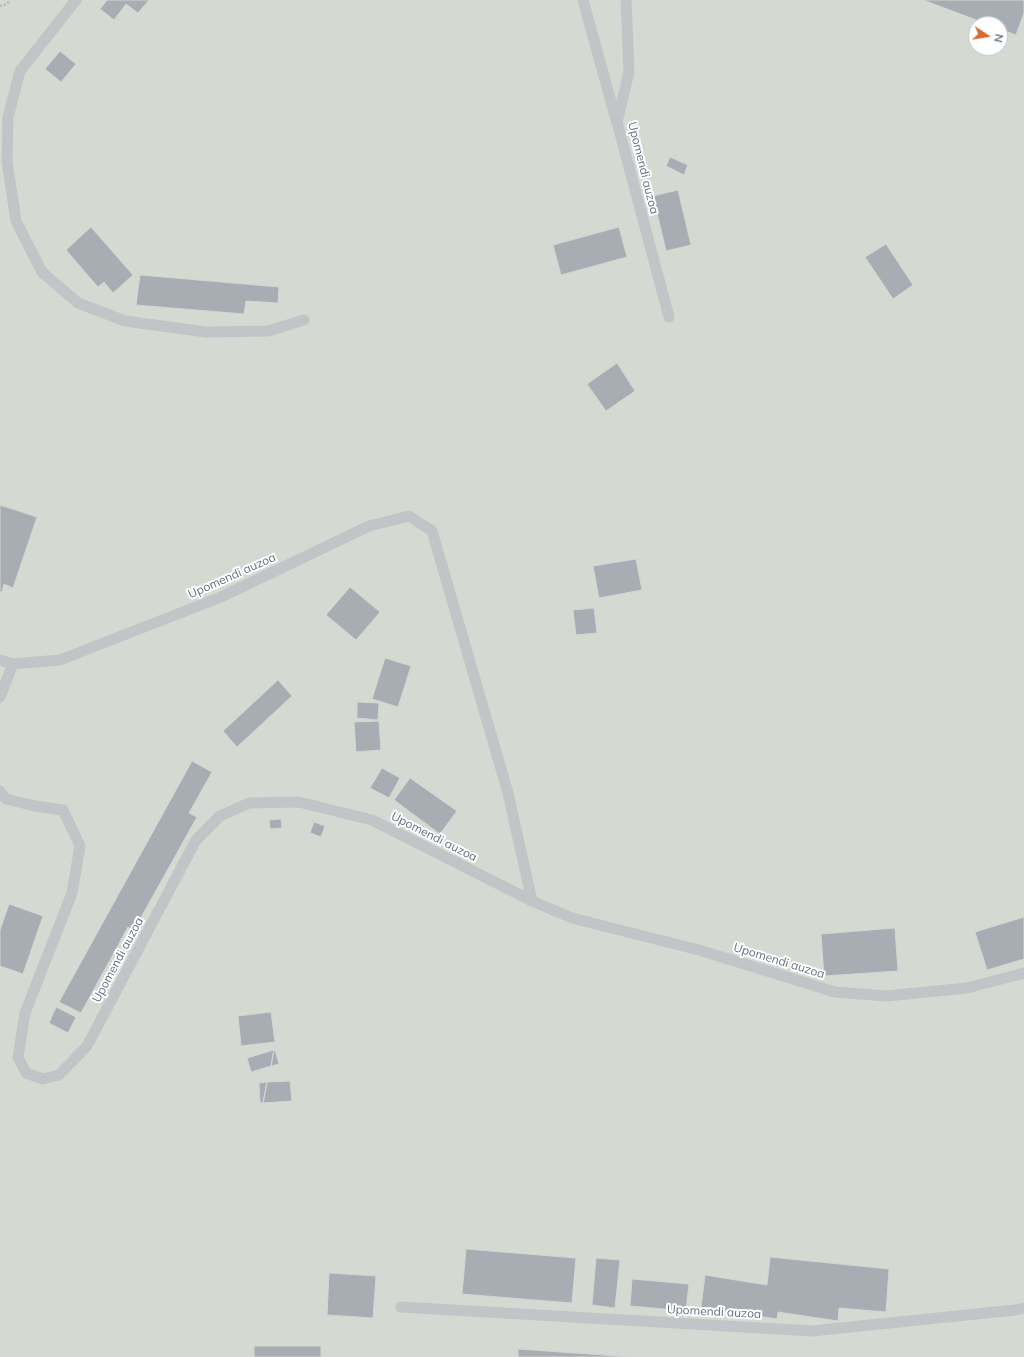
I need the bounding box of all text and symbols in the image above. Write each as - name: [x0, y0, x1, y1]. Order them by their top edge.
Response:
- north arrow: [968, 16, 1008, 56]
- text: N: [991, 33, 1006, 44]
- street label: Upomendi auzoa: [625, 120, 661, 216]
- street label: Upomendi auzoa: [186, 550, 278, 602]
- street label: Upomendi auzoa: [389, 809, 479, 865]
- street label: Upomendi auzoa: [89, 915, 147, 1005]
- street label: Upomendi auzoa: [732, 940, 826, 982]
- street label: Upomendi auzoa: [666, 1302, 762, 1322]

